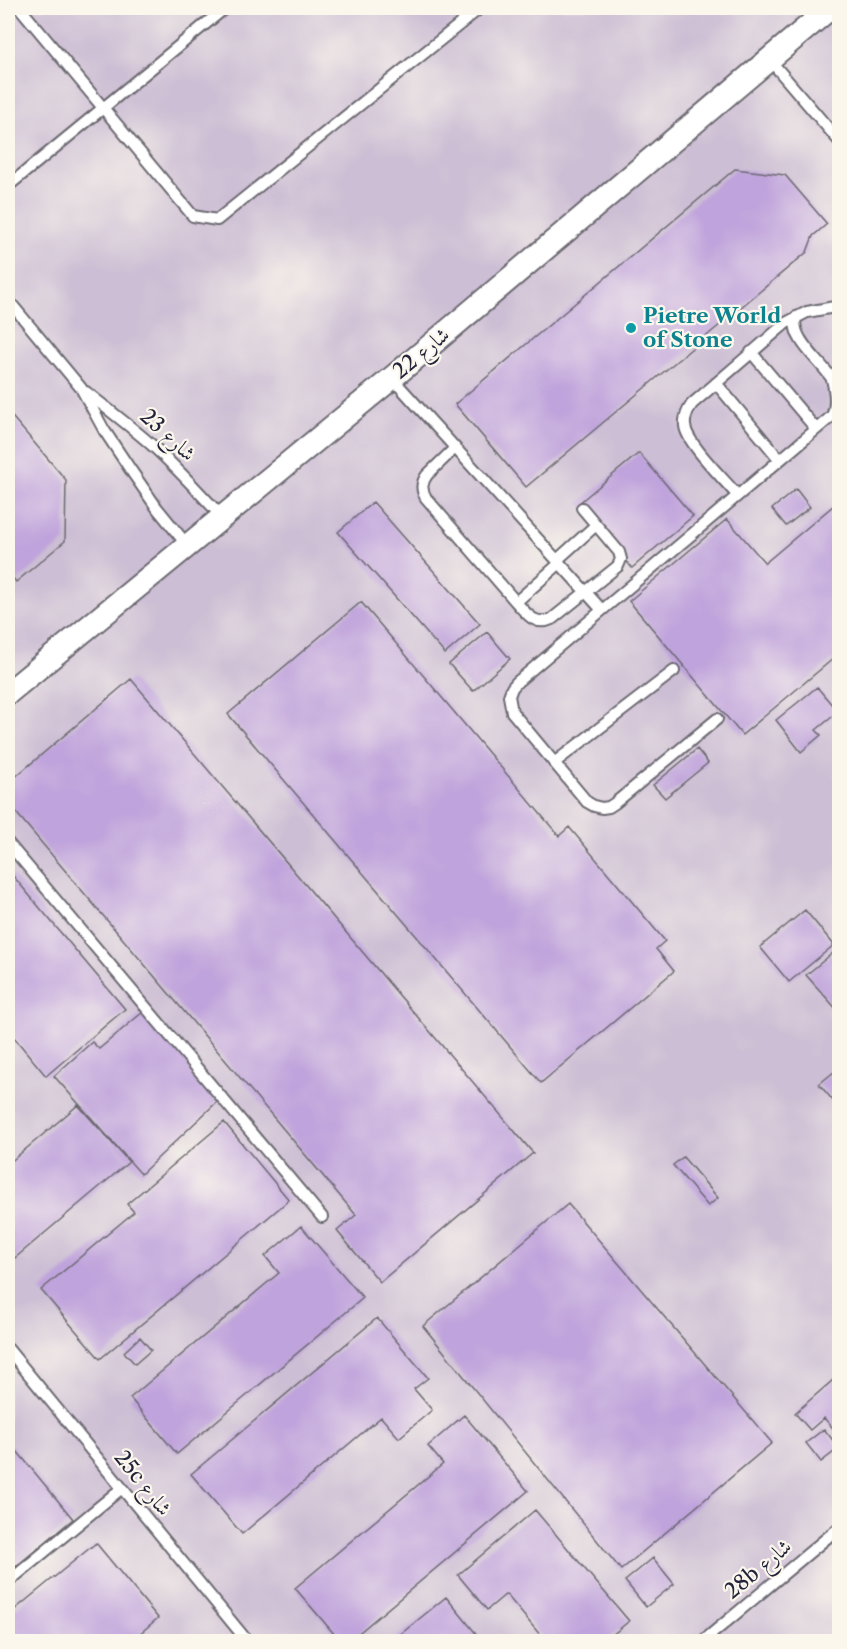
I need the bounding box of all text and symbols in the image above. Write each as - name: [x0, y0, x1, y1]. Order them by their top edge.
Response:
- place label: Pietre World of Stone: [643, 303, 781, 352]
- marker: Pietre World of Stone: [624, 321, 638, 335]
- street label: شارع 22: [387, 322, 458, 388]
- street label: شارع 23: [132, 403, 201, 470]
- street label: 25c شارع: [105, 1445, 177, 1524]
- street label: 28b شارع: [719, 1534, 800, 1608]

